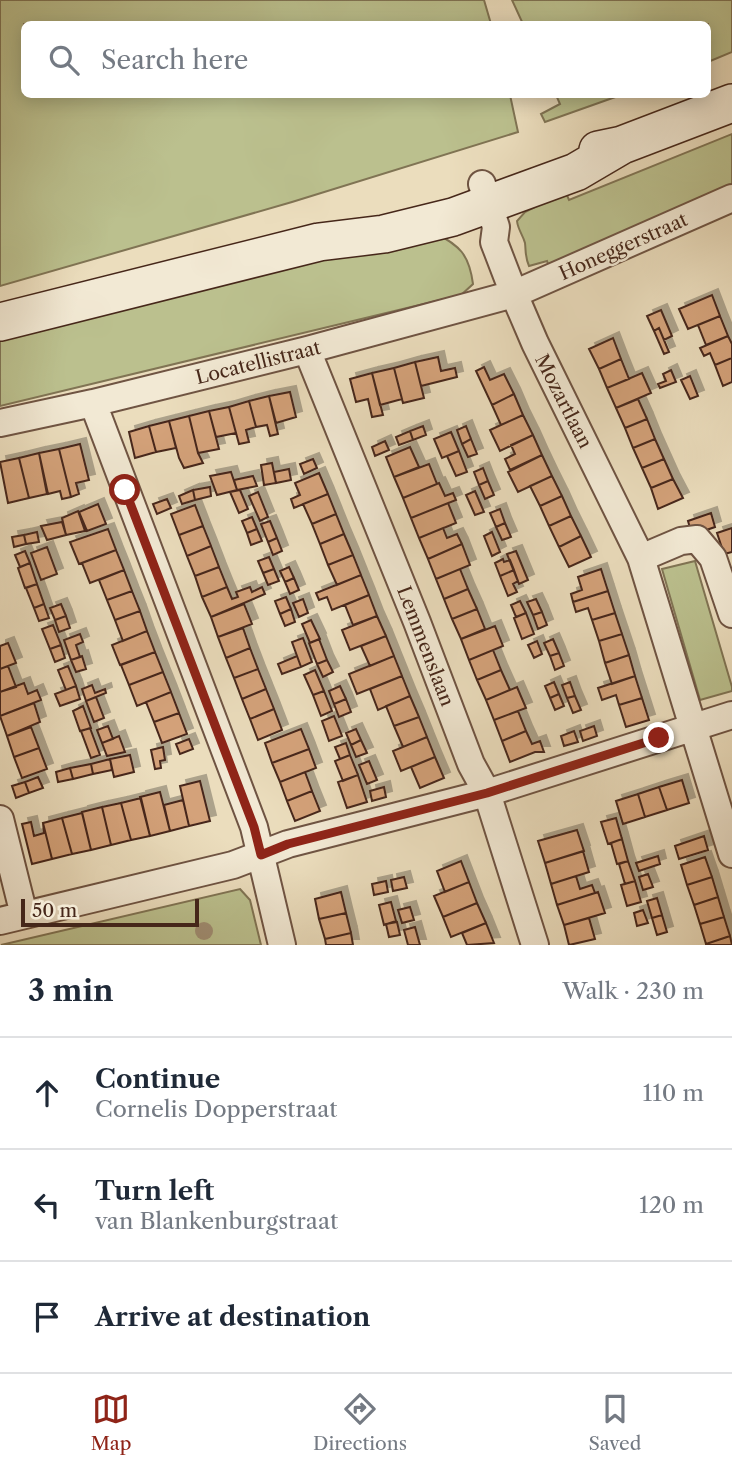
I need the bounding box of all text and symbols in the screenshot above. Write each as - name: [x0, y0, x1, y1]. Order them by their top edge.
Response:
- search box: [21, 21, 711, 98]
- icon: search: [45, 41, 83, 79]
- text: Search here: [101, 44, 248, 76]
- street label: Honeggerstraat: [555, 208, 691, 285]
- street label: Locatellistraat: [193, 336, 323, 389]
- street label: Mozartlaan: [530, 350, 597, 452]
- route start: [109, 474, 140, 505]
- street label: Lemmenslaan: [392, 583, 459, 710]
- route end: [643, 722, 674, 753]
- scale bar: [21, 896, 200, 928]
- text: 50 m: [32, 899, 77, 922]
- text: 3 min: [28, 972, 114, 1009]
- text: Walk · 230 m: [562, 977, 704, 1005]
- text: Continue: [95, 1063, 220, 1095]
- icon: ahead: [28, 1074, 66, 1112]
- text: 110 m: [643, 1079, 704, 1107]
- text: Cornelis Dopperstraat: [95, 1095, 337, 1123]
- text: Turn left: [95, 1175, 214, 1207]
- icon: left: [28, 1186, 66, 1224]
- text: 120 m: [639, 1191, 704, 1219]
- text: van Blankenburgstraat: [95, 1207, 338, 1235]
- icon: arrive: [28, 1298, 66, 1336]
- text: Arrive at destination: [95, 1301, 370, 1333]
- tab: Map: [91, 1390, 132, 1455]
- tab: Directions: [313, 1390, 407, 1455]
- tab: Saved: [588, 1390, 641, 1455]

